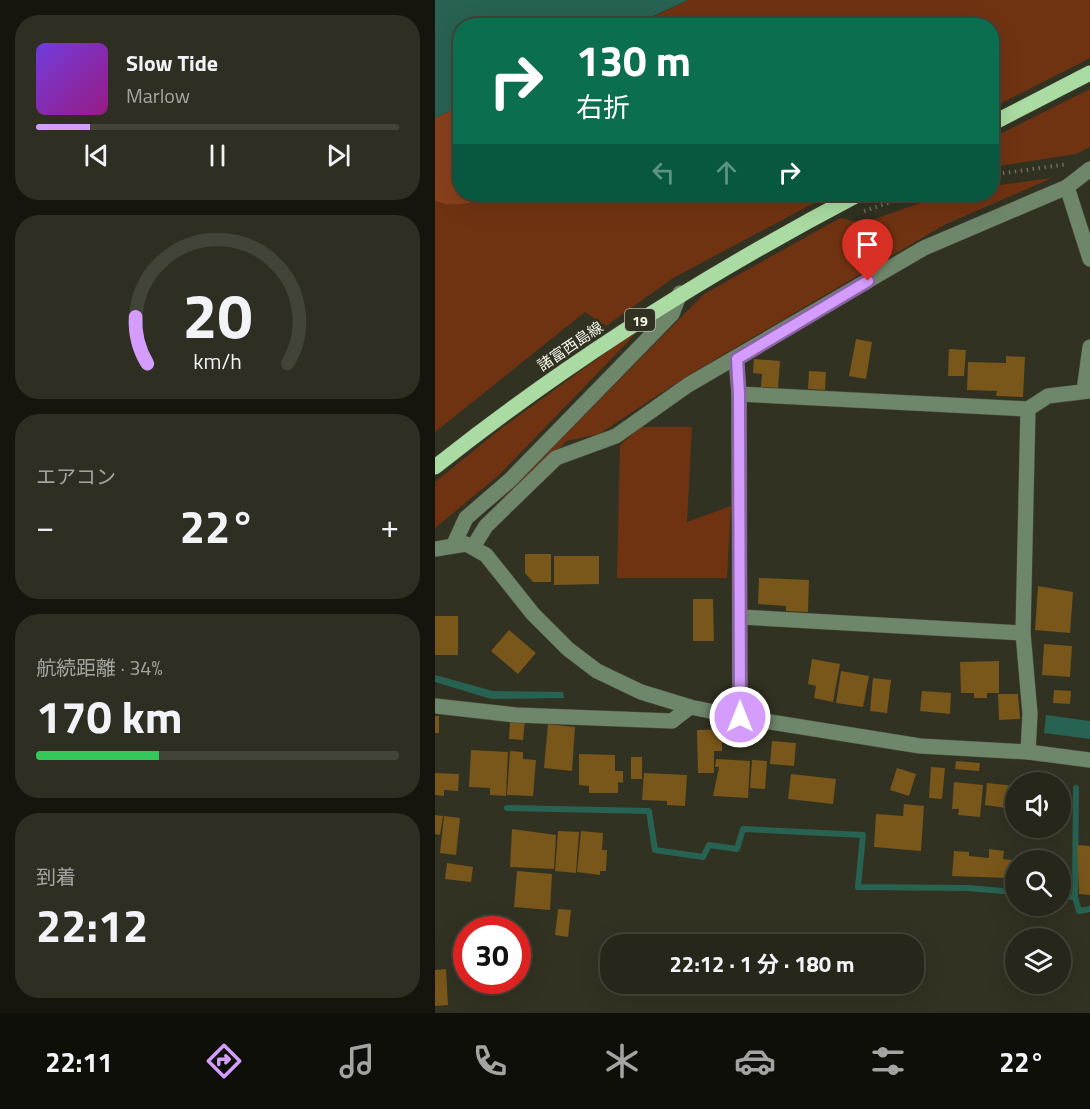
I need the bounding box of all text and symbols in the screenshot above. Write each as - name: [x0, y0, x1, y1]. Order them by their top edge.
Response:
- text: 130 m: [576, 28, 691, 92]
- icon: right: [477, 42, 555, 120]
- text: Slow Tide: [126, 46, 218, 80]
- text: Marlow: [126, 80, 190, 111]
- text: 右折: [576, 86, 630, 127]
- icon: previous: [80, 139, 113, 172]
- icon: pause: [201, 139, 234, 172]
- icon: next: [322, 139, 355, 172]
- icon: left: [647, 156, 680, 189]
- icon: ahead: [710, 156, 743, 189]
- icon: right: [773, 156, 806, 189]
- pin: [842, 219, 893, 281]
- icon: arrive: [851, 228, 884, 261]
- text: 20: [183, 267, 252, 362]
- road number: 19: [625, 309, 655, 331]
- street label: 諸富西島線: [532, 315, 608, 377]
- text: km/h: [193, 345, 242, 377]
- text: エアコン: [36, 461, 116, 492]
- text: 22°: [180, 492, 255, 560]
- text: −: [36, 501, 54, 551]
- text: +: [381, 501, 399, 551]
- text: 航続距離 · 34%: [36, 652, 163, 683]
- text: 170 km: [36, 682, 182, 750]
- position arrow: [708, 685, 772, 749]
- map controls: [1005, 772, 1071, 994]
- button: sound: [1005, 772, 1071, 838]
- button: search: [1005, 850, 1071, 916]
- text: 到着: [36, 861, 76, 892]
- text: 22:12: [36, 891, 148, 959]
- speed limit sign: 30: [453, 916, 531, 994]
- button: layers: [1005, 928, 1071, 994]
- text: 22:12 · 1 分 · 180 m: [670, 947, 854, 981]
- icon: directions: [203, 1040, 245, 1082]
- icon: music: [336, 1040, 378, 1082]
- icon: phone: [469, 1040, 511, 1082]
- icon: climate: [601, 1040, 643, 1082]
- icon: car: [734, 1040, 776, 1082]
- icon: filters: [867, 1040, 909, 1082]
- text: 22:11: [45, 1041, 113, 1082]
- text: 22°: [999, 1041, 1045, 1082]

